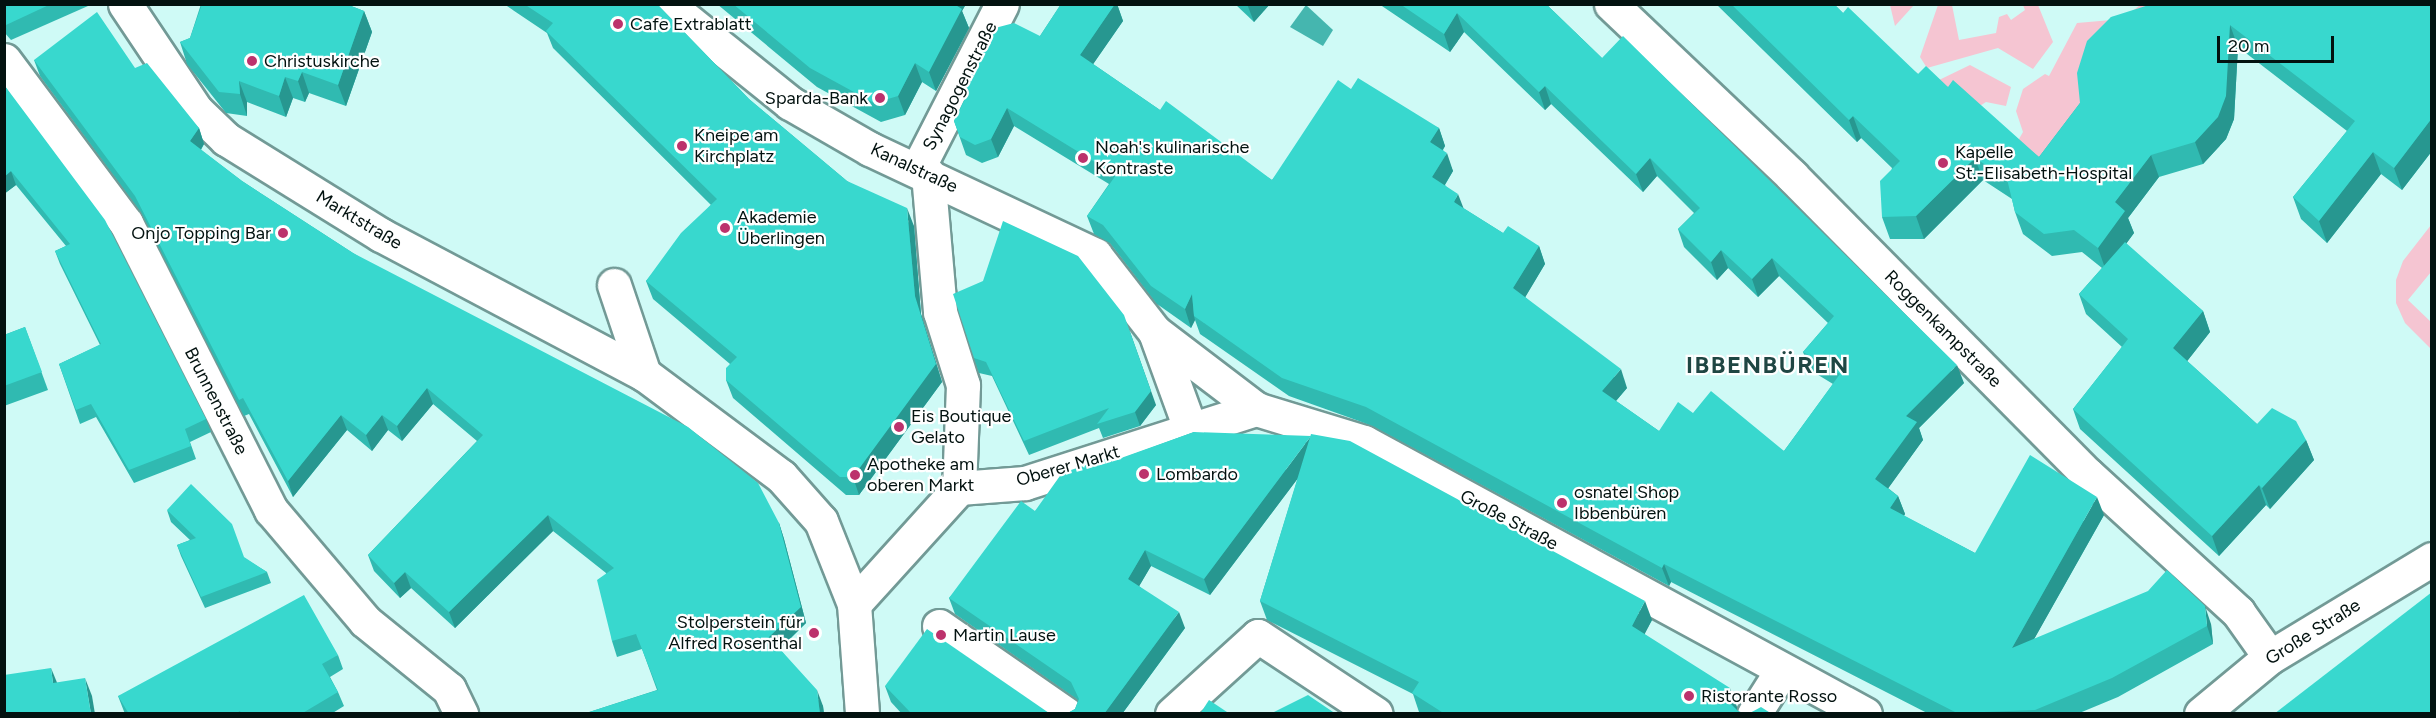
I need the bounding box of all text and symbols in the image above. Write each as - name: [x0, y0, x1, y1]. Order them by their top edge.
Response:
- place label: Cafe Extrablatt: [630, 13, 752, 35]
- marker: Cafe Extrablatt: [611, 17, 625, 31]
- street label: Synagogenstraße: [918, 18, 1002, 154]
- scale bar: [2220, 24, 2337, 62]
- text: 20 m: [2228, 35, 2269, 57]
- place label: Christuskirche: [264, 50, 380, 72]
- marker: Christuskirche: [245, 54, 259, 68]
- place label: Sparda-Bank: [765, 87, 868, 109]
- marker: Sparda-Bank: [873, 91, 887, 105]
- place label: Kneipe am Kirchplatz: [694, 125, 778, 168]
- place label: Noah's kulinarische Kontraste: [1095, 137, 1249, 180]
- street label: Kanalstraße: [867, 138, 961, 198]
- marker: Kneipe am Kirchplatz: [675, 139, 689, 153]
- place label: Kapelle St.-Elisabeth-Hospital: [1955, 142, 2132, 184]
- marker: Noah's kulinarische Kontraste: [1076, 151, 1090, 165]
- marker: Kapelle St.-Elisabeth-Hospital: [1936, 156, 1950, 170]
- street label: Marktstraße: [312, 186, 406, 254]
- place label: Akademie Überlingen: [737, 207, 825, 250]
- marker: Akademie Überlingen: [718, 221, 732, 235]
- place label: Onjo Topping Bar: [131, 222, 271, 244]
- marker: Onjo Topping Bar: [276, 226, 290, 240]
- street label: Roggenkampstraße: [1880, 266, 2006, 392]
- street label: Brunnenstraße: [180, 344, 252, 458]
- district label: IBBENBÜREN: [1686, 351, 1850, 379]
- place label: Eis Boutique Gelato: [911, 406, 1011, 448]
- marker: Eis Boutique Gelato: [892, 420, 906, 434]
- street label: Oberer Markt: [1014, 441, 1122, 491]
- place label: Apotheke am oberen Markt: [867, 454, 974, 496]
- place label: Lombardo: [1156, 463, 1238, 485]
- marker: Lombardo: [1137, 467, 1151, 481]
- marker: Apotheke am oberen Markt: [848, 468, 862, 482]
- place label: osnatel Shop Ibbenbüren: [1574, 482, 1679, 524]
- street label: Große Straße: [1456, 485, 1562, 555]
- marker: osnatel Shop Ibbenbüren: [1555, 496, 1569, 510]
- street label: Große Straße: [2262, 594, 2364, 670]
- place label: Stolperstein für Alfred Rosenthal: [668, 612, 802, 654]
- place label: Martin Lause: [953, 624, 1056, 646]
- marker: Stolperstein für Alfred Rosenthal: [807, 626, 821, 640]
- marker: Martin Lause: [934, 628, 948, 642]
- place label: Ristorante Rosso: [1701, 685, 1837, 707]
- marker: Ristorante Rosso: [1682, 689, 1696, 703]

